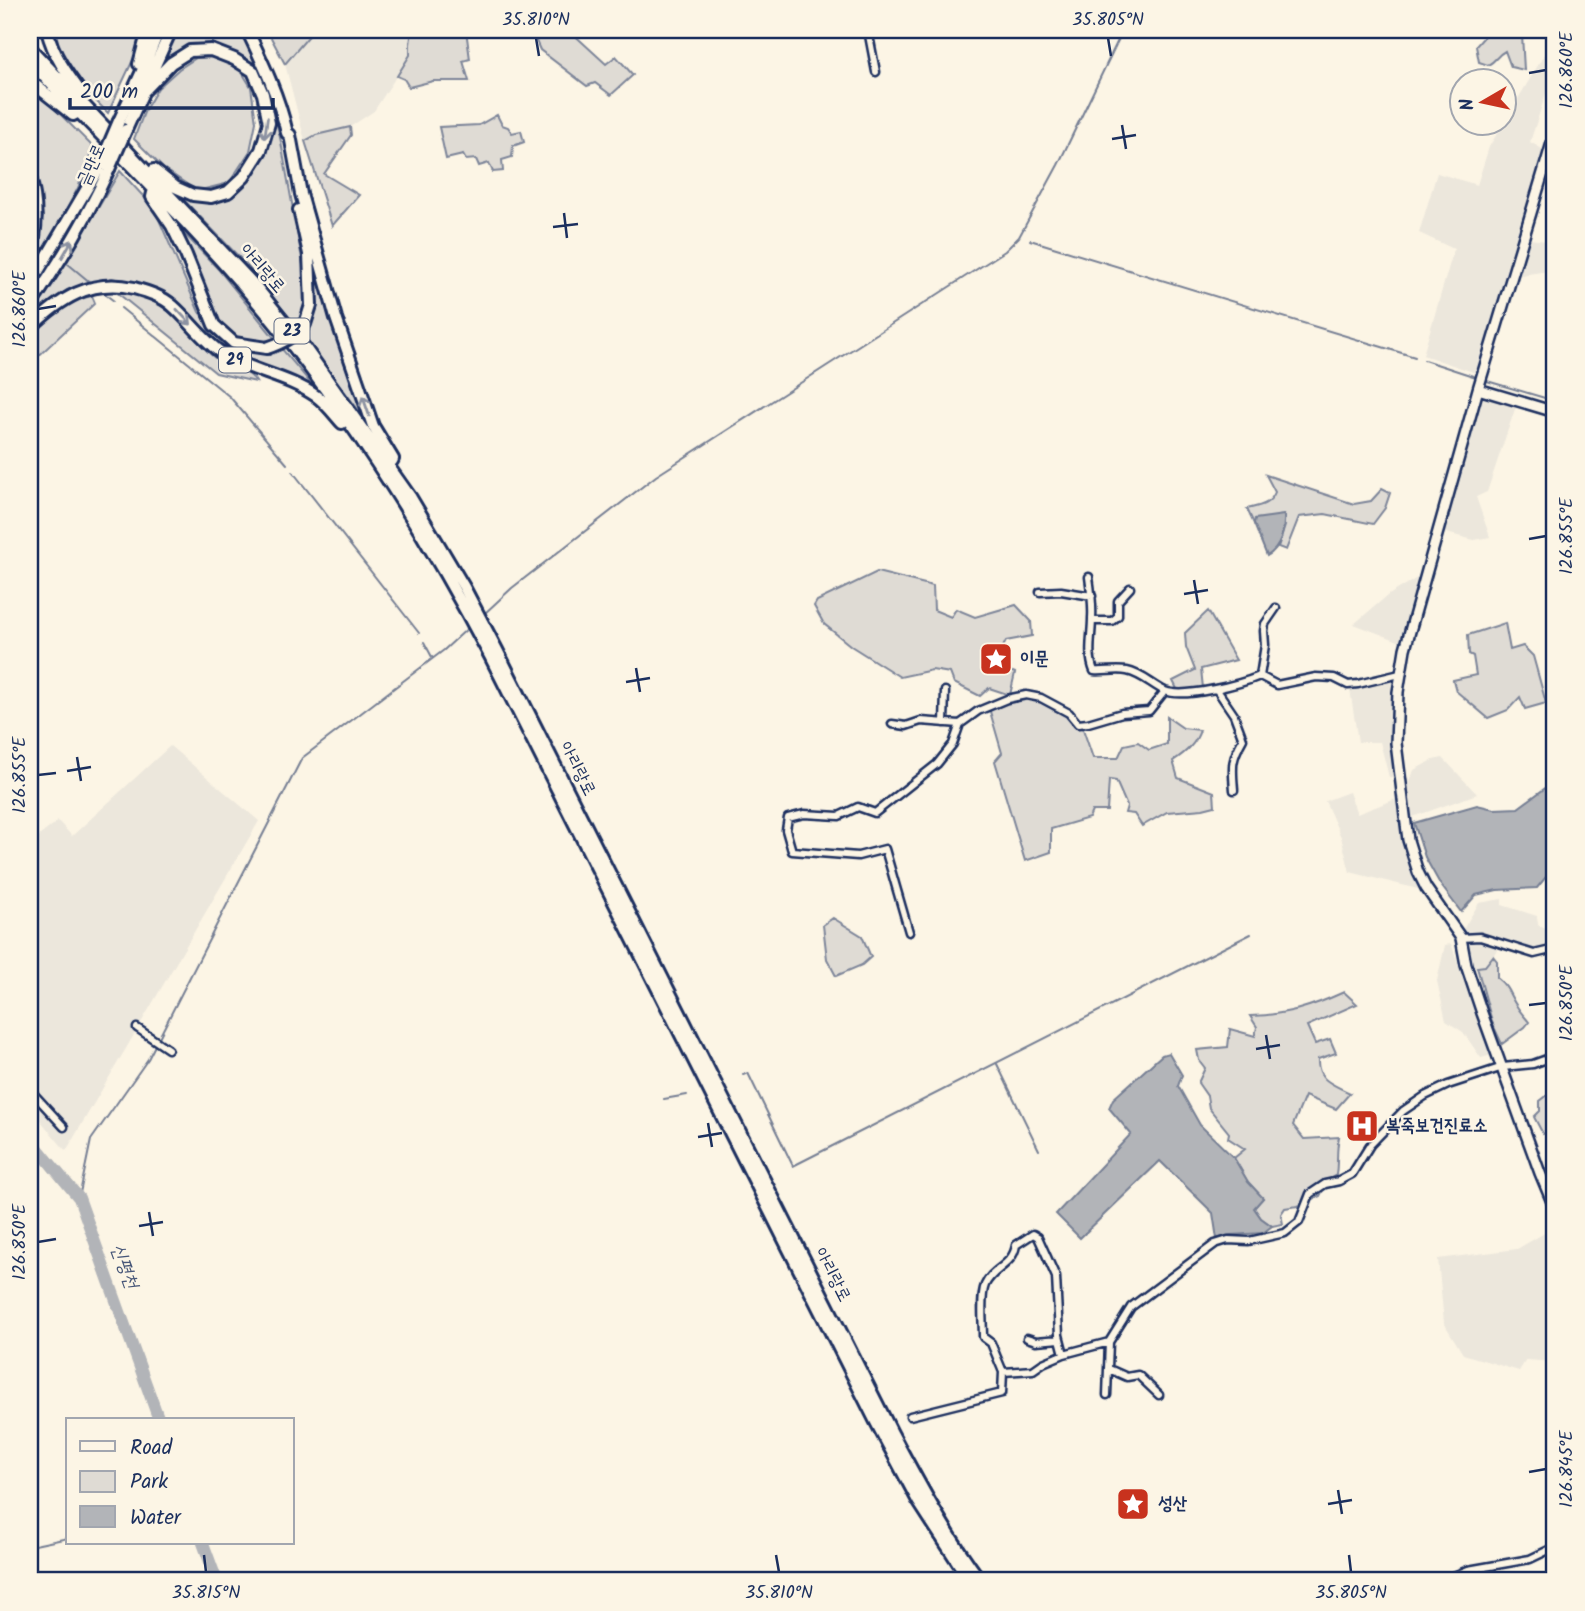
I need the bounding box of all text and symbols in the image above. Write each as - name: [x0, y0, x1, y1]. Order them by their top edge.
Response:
- text: 35.810°N: [502, 6, 570, 35]
- text: 35.805°N: [1072, 6, 1144, 35]
- text: 126.860°E: [1553, 31, 1582, 108]
- scale bar: [70, 66, 273, 110]
- north arrow: [1448, 66, 1518, 136]
- text: 200 m: [80, 76, 138, 109]
- text: N: [1452, 96, 1484, 113]
- one-way arrow: [259, 116, 272, 139]
- street label: 금만로: [70, 139, 114, 191]
- street label: 아리랑로: [232, 238, 292, 300]
- one-way arrow: [60, 240, 74, 260]
- text: 126.860°E: [6, 270, 35, 347]
- one-way arrow: [175, 308, 192, 325]
- road number: 23: [274, 318, 310, 344]
- road number: 29: [219, 348, 251, 372]
- one-way arrow: [359, 395, 372, 417]
- text: 126.855°E: [1553, 497, 1582, 575]
- place icon: 이문: [977, 640, 1015, 678]
- place label: 이문: [1020, 645, 1049, 674]
- text: 126.855°E: [6, 736, 35, 814]
- street label: 아리랑로: [551, 737, 603, 801]
- text: 126.850°E: [1553, 964, 1582, 1041]
- hospital icon: 복죽보건진료소: [1343, 1107, 1381, 1145]
- place label: 복죽보건진료소: [1386, 1112, 1487, 1141]
- text: 126.850°E: [6, 1203, 35, 1280]
- water label: 신평천: [102, 1239, 147, 1294]
- street label: 아리랑로: [806, 1243, 858, 1307]
- legend: [66, 1418, 294, 1544]
- text: 126.845°E: [1553, 1430, 1582, 1508]
- text: Road: [130, 1432, 173, 1465]
- text: Park: [130, 1466, 168, 1499]
- place icon: 성산: [1114, 1485, 1152, 1523]
- place label: 성산: [1158, 1490, 1187, 1519]
- text: Water: [130, 1502, 182, 1535]
- text: 35.815°N: [172, 1579, 240, 1608]
- text: 35.810°N: [745, 1579, 813, 1608]
- text: 35.805°N: [1315, 1579, 1387, 1608]

